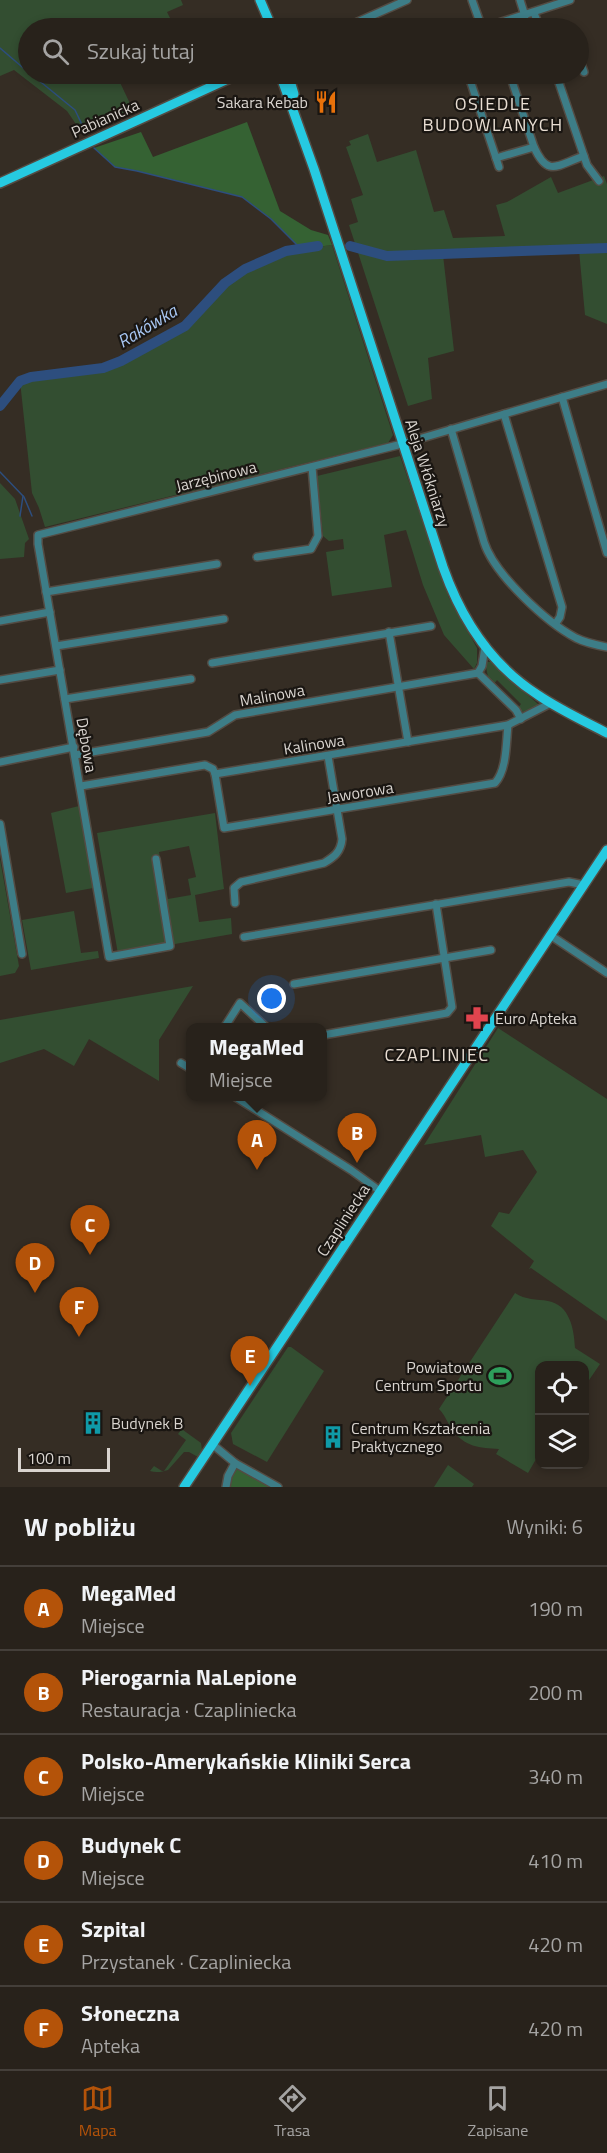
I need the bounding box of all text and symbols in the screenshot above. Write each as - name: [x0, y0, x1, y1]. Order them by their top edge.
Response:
- search box: [18, 18, 589, 84]
- text: Szukaj tutaj: [87, 34, 195, 68]
- icon: search: [39, 35, 72, 68]
- restaurant icon: Sakara Kebab: [313, 89, 339, 115]
- place label: Sakara Kebab: [217, 90, 308, 114]
- district label: OSIEDLE BUDOWLANYCH: [422, 90, 564, 138]
- street label: Pabianicka: [67, 92, 143, 144]
- water label: Rakówka: [112, 297, 183, 354]
- street label: Aleja Włókniarzy: [399, 416, 457, 530]
- street label: Jarzębinowa: [173, 454, 259, 498]
- street label: Malinowa: [238, 677, 306, 713]
- street label: Dębowa: [70, 716, 104, 774]
- street label: Kalinowa: [282, 727, 346, 761]
- street label: Jaworowa: [325, 775, 395, 809]
- your location: [257, 984, 286, 1013]
- pharmacy icon: Euro Apteka: [464, 1005, 490, 1031]
- place label: Euro Apteka: [495, 1006, 577, 1030]
- popup: [186, 1023, 327, 1101]
- text: MegaMed: [209, 1030, 304, 1064]
- district label: CZAPLINIEC: [384, 1041, 490, 1068]
- text: Miejsce: [209, 1064, 273, 1095]
- pin: B: [338, 1114, 376, 1163]
- pin: A: [238, 1120, 276, 1170]
- street label: Czapliniecka: [310, 1179, 376, 1261]
- pin: C: [70, 1206, 110, 1255]
- pin: D: [15, 1244, 54, 1293]
- pin: F: [60, 1288, 98, 1337]
- pin: E: [230, 1336, 270, 1386]
- place label: Powiatowe Centrum Sportu: [375, 1355, 482, 1397]
- map controls: [535, 1361, 589, 1469]
- button: locate: [535, 1361, 589, 1415]
- sports icon: Powiatowe Centrum Sportu: [487, 1363, 513, 1389]
- building icon: Budynek B: [80, 1410, 106, 1436]
- place label: Budynek B: [111, 1411, 183, 1435]
- button: layers: [535, 1415, 589, 1469]
- place label: Centrum Kształcenia Praktycznego: [351, 1416, 490, 1458]
- building icon: Centrum Kształcenia Praktycznego: [320, 1424, 346, 1450]
- scale bar: [18, 1445, 110, 1472]
- text: 100 m: [27, 1446, 71, 1470]
- text: W pobliżu: [24, 1507, 136, 1546]
- text: Wyniki: 6: [507, 1511, 583, 1542]
- text: MegaMed: [81, 1576, 176, 1610]
- text: A: [37, 1593, 50, 1624]
- text: 190 m: [528, 1593, 583, 1624]
- text: Miejsce: [81, 1610, 145, 1641]
- text: Pierogarnia NaLepione: [81, 1660, 297, 1694]
- text: B: [37, 1677, 50, 1708]
- text: 200 m: [528, 1677, 583, 1708]
- text: Restauracja · Czapliniecka: [81, 1694, 296, 1725]
- text: Polsko-Amerykańskie Kliniki Serca: [81, 1744, 411, 1778]
- text: C: [38, 1761, 49, 1792]
- text: 340 m: [528, 1761, 583, 1792]
- text: Miejsce: [81, 1778, 145, 1809]
- text: Budynek C: [81, 1828, 181, 1862]
- text: D: [37, 1845, 50, 1876]
- text: 410 m: [528, 1845, 583, 1876]
- text: Miejsce: [81, 1862, 145, 1893]
- text: Szpital: [81, 1912, 146, 1946]
- text: E: [38, 1929, 49, 1960]
- text: 420 m: [528, 1929, 583, 1960]
- text: Przystanek · Czapliniecka: [81, 1946, 291, 1977]
- text: Słoneczna: [81, 1996, 180, 2030]
- text: F: [38, 2013, 49, 2044]
- text: 420 m: [528, 2013, 583, 2044]
- text: Apteka: [81, 2030, 140, 2061]
- tab: Mapa: [79, 2082, 117, 2142]
- tab: Trasa: [274, 2082, 310, 2142]
- tab: Zapisane: [468, 2082, 528, 2142]

